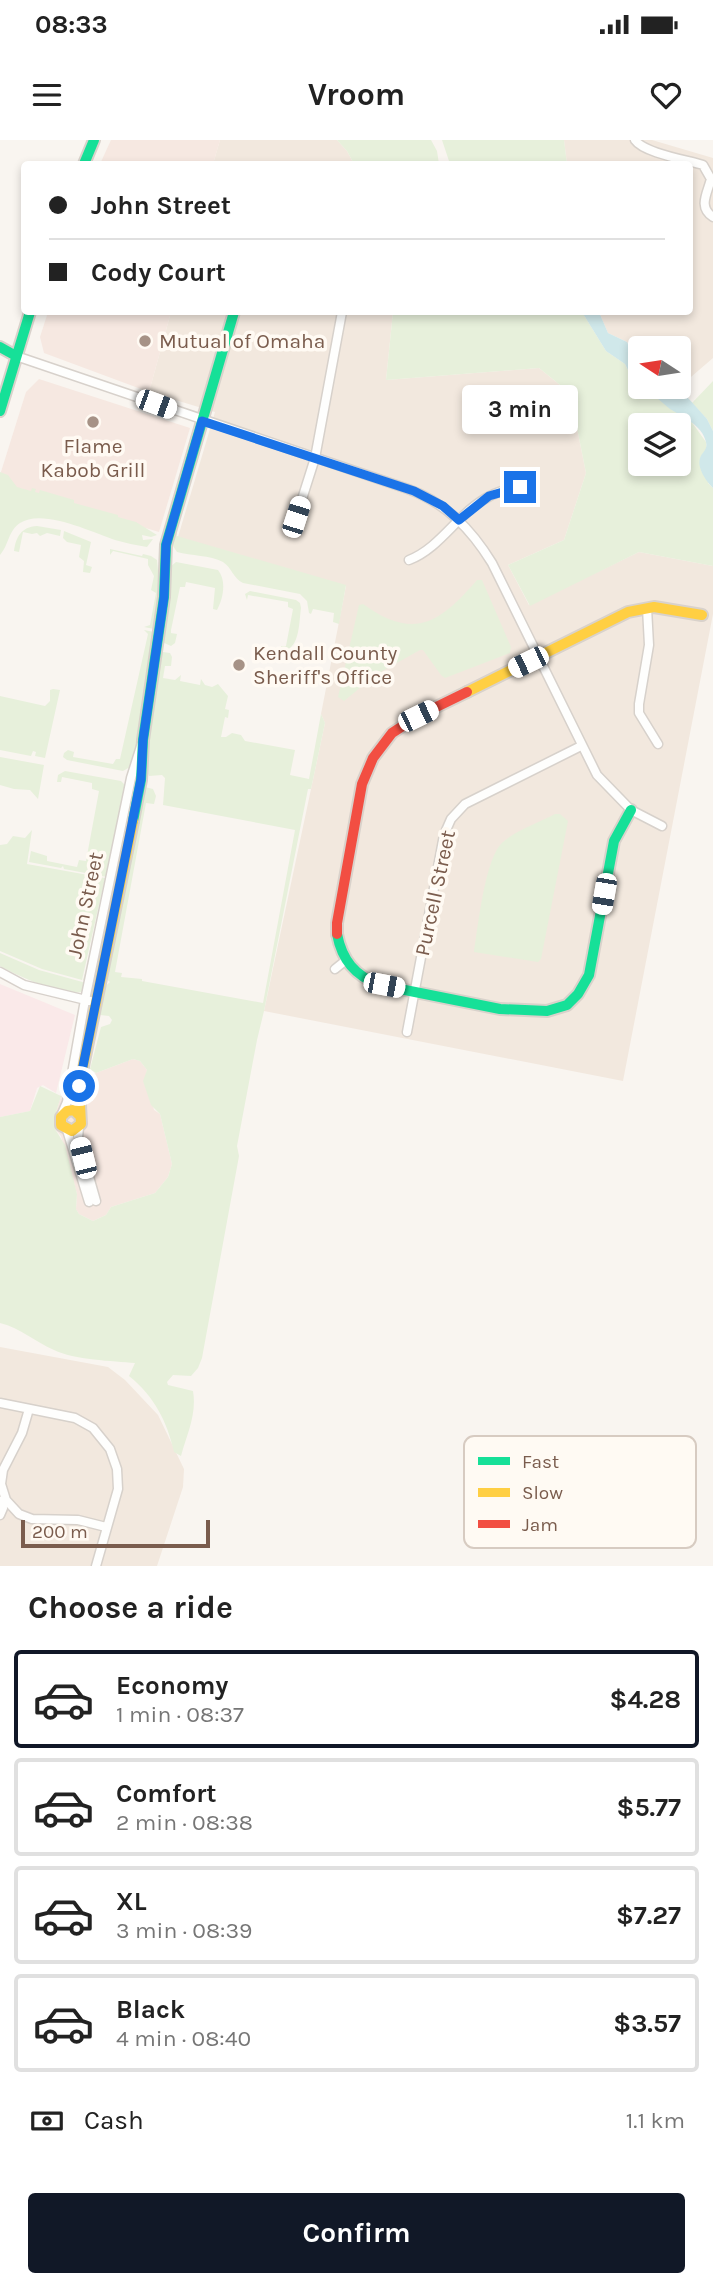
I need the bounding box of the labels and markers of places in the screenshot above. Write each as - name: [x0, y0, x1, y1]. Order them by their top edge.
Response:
- place label: Mutual of Omaha: [159, 329, 325, 353]
- marker: Mutual of Omaha: [137, 333, 153, 349]
- marker: Flame Kabob Grill: [85, 414, 101, 430]
- place label: Flame Kabob Grill: [41, 434, 145, 482]
- place label: Kendall County Sheriff's Office: [253, 641, 398, 689]
- marker: Kendall County Sheriff's Office: [231, 657, 247, 673]

